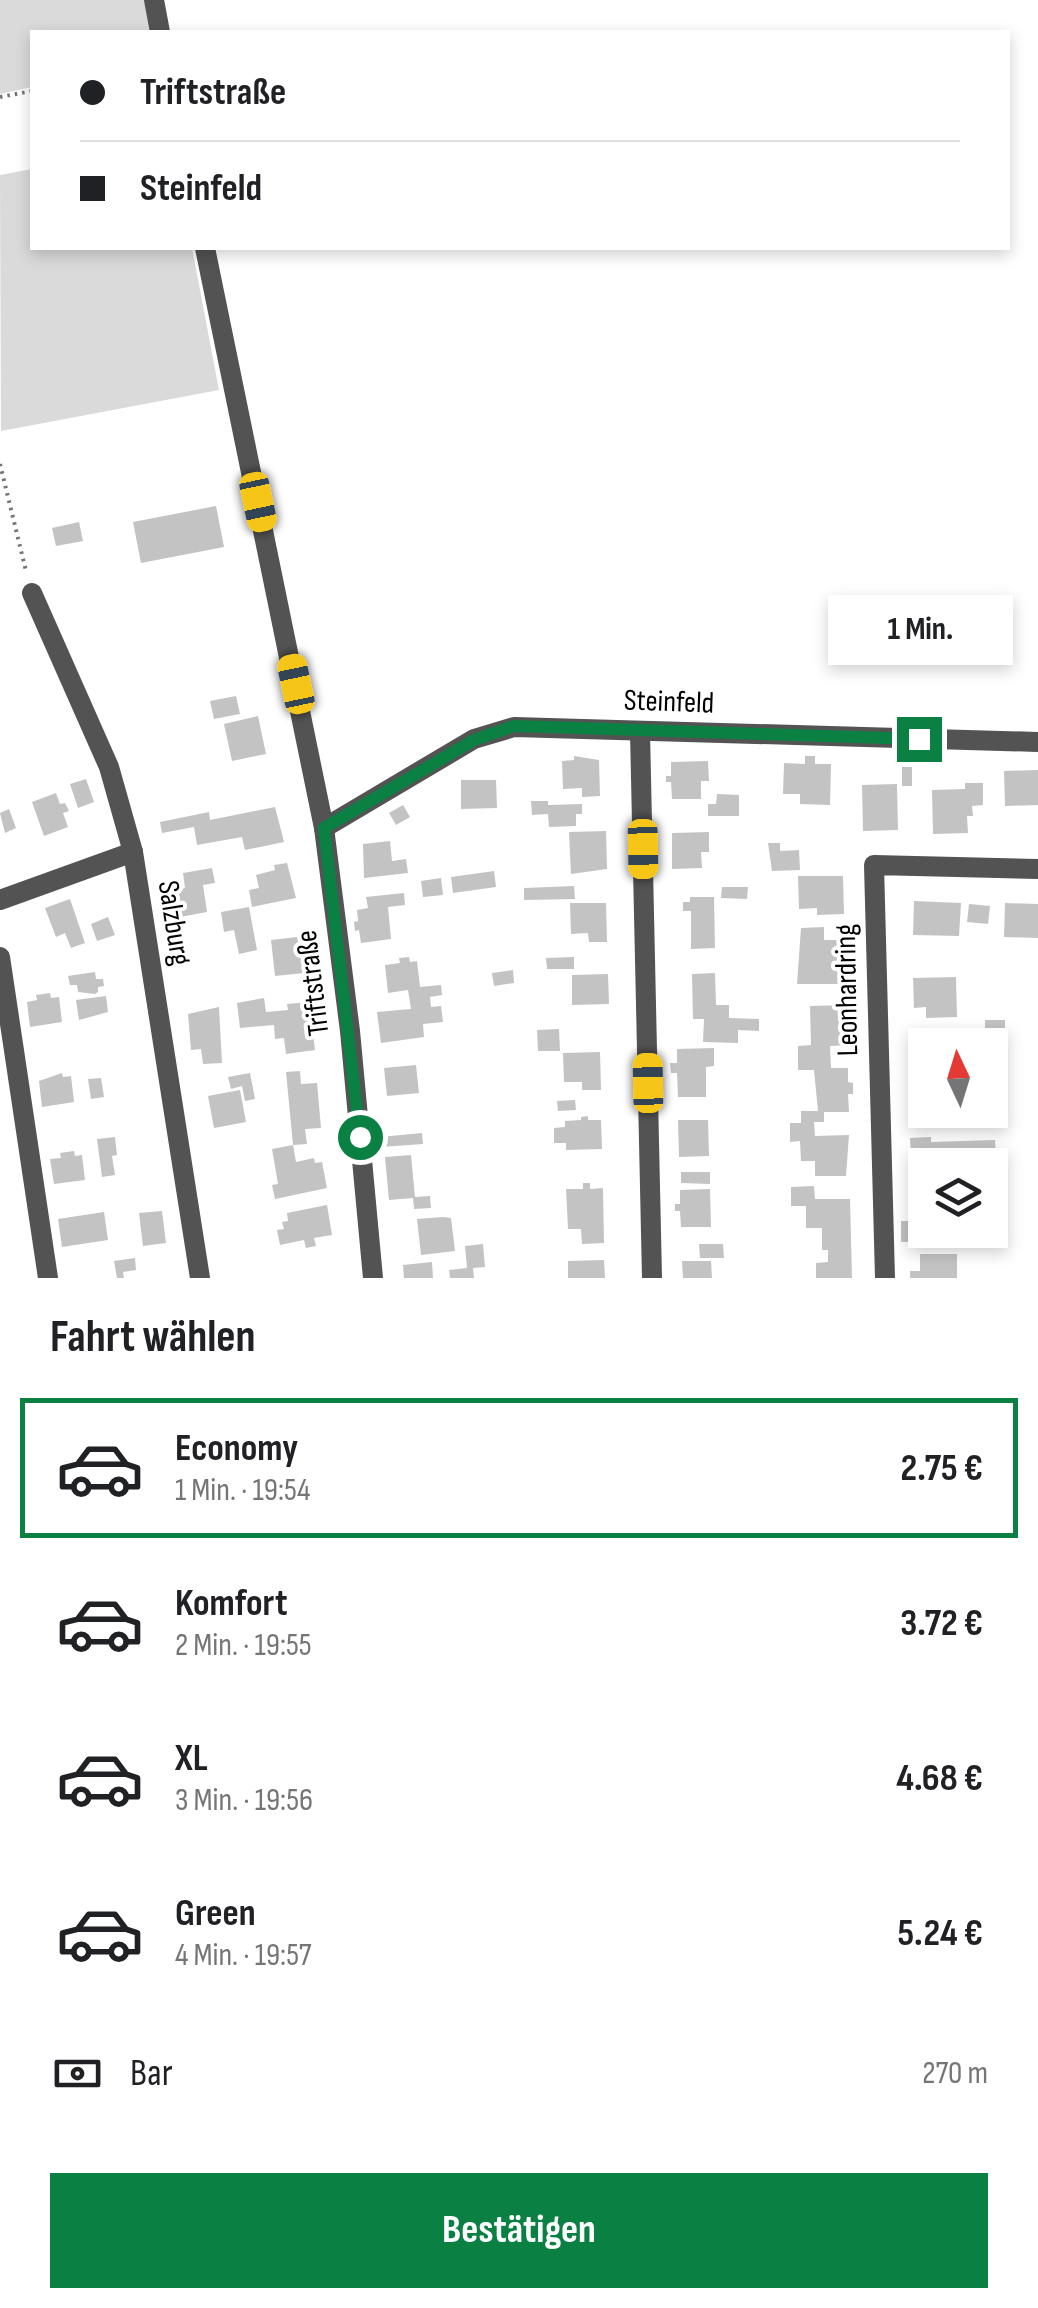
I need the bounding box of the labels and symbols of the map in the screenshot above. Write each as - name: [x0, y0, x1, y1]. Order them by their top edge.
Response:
- car: [237, 470, 279, 534]
- callout: 1 Min.: [826, 594, 1012, 664]
- car: [275, 652, 317, 716]
- street label: Steinfeld: [623, 682, 715, 722]
- route end: [897, 717, 942, 762]
- car: [627, 819, 659, 879]
- street label: Salzburg: [150, 878, 198, 968]
- street label: Leonhardring: [828, 924, 866, 1056]
- street label: Triftstraße: [289, 928, 337, 1038]
- north arrow: [908, 1028, 1008, 1128]
- car: [632, 1053, 664, 1113]
- route start: [338, 1115, 383, 1160]

